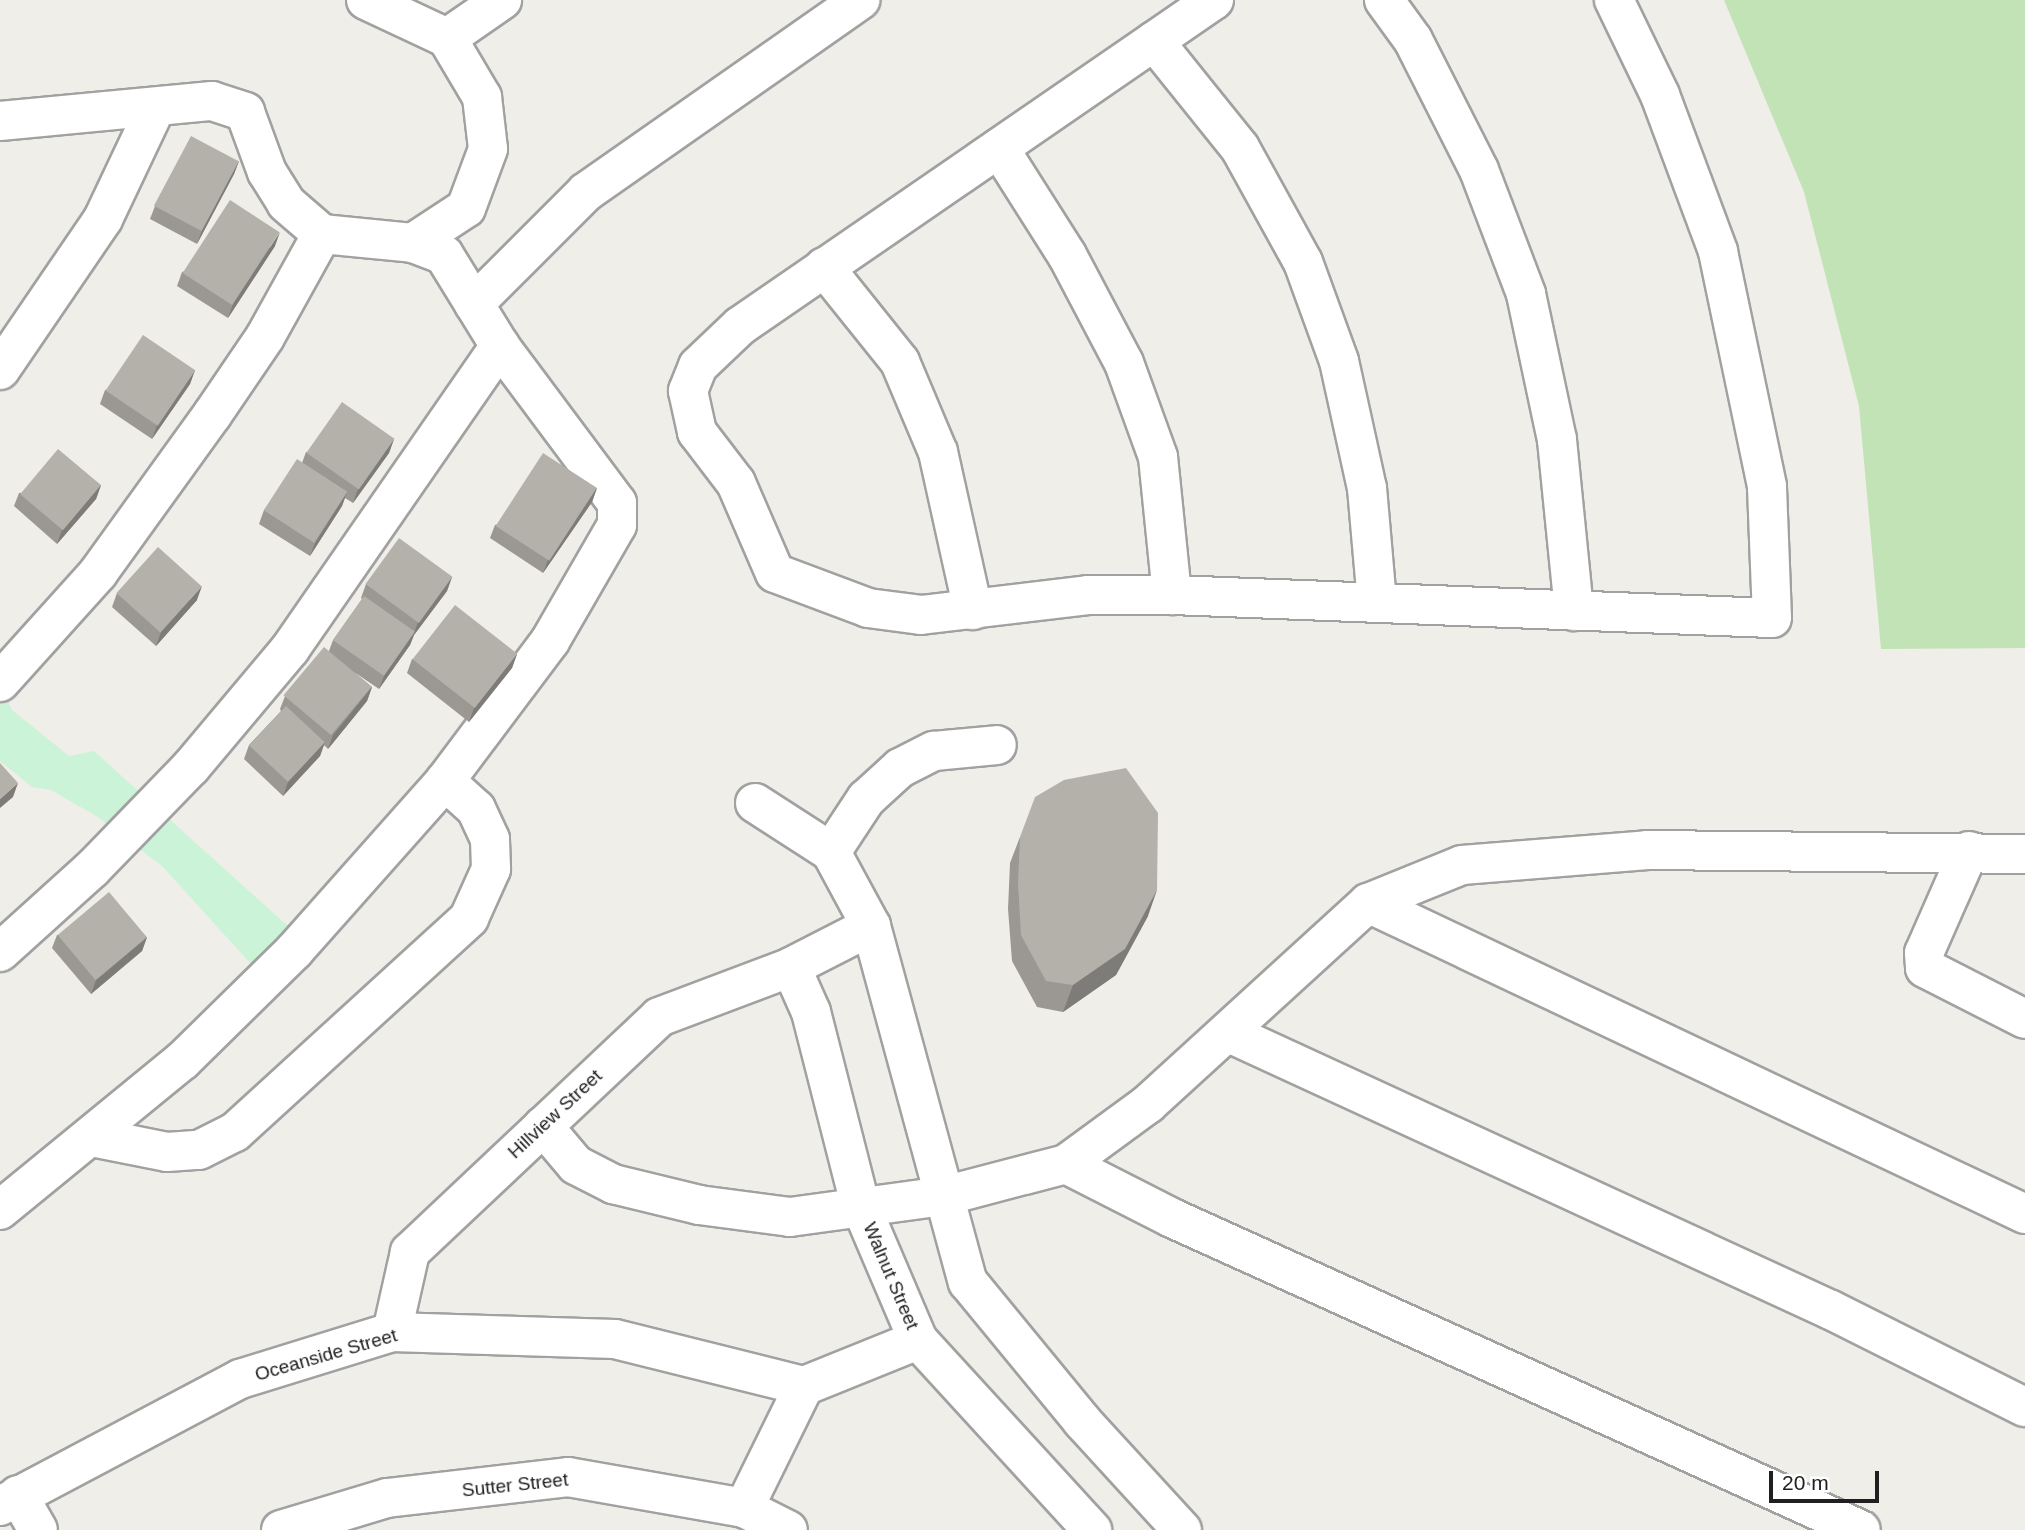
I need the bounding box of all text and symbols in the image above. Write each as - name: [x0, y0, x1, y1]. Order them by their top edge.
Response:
- street label: Hillview Street: [503, 1065, 607, 1163]
- street label: Walnut Street: [858, 1219, 924, 1333]
- street label: Oceanside Street: [252, 1324, 400, 1386]
- scale bar: [1773, 1456, 1883, 1500]
- street label: Sutter Street: [461, 1468, 569, 1502]
- text: 20 m: [1782, 1471, 1829, 1494]

